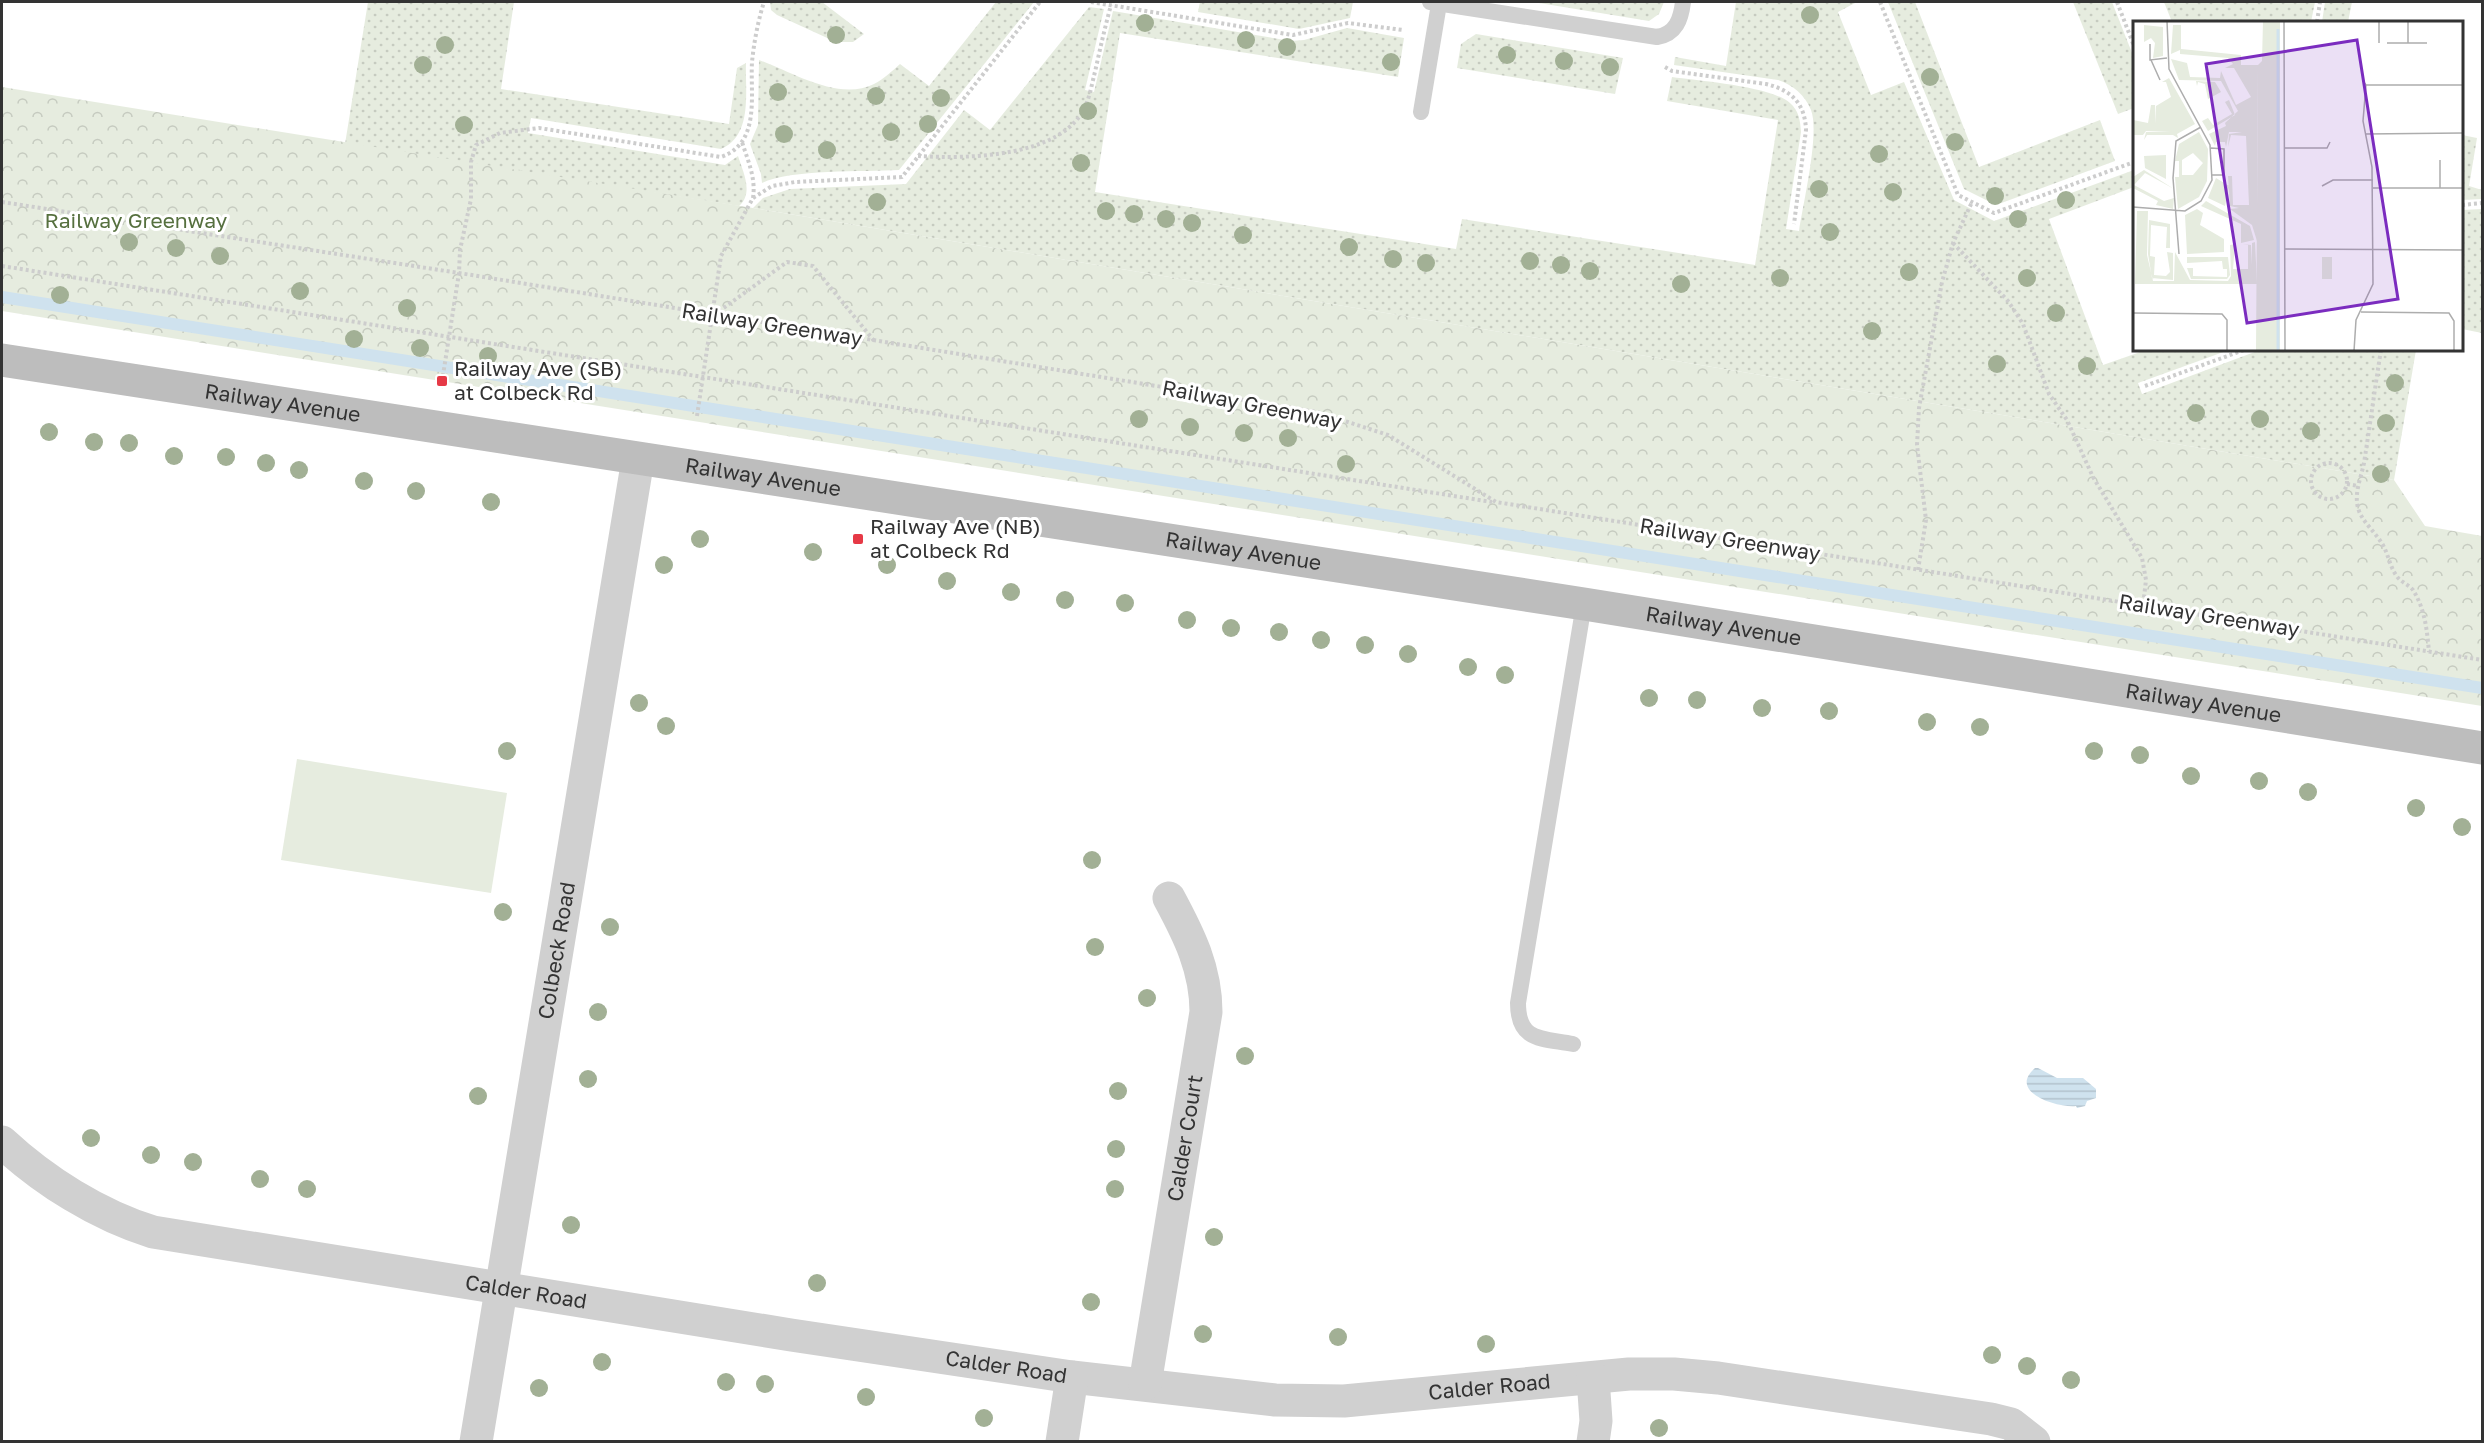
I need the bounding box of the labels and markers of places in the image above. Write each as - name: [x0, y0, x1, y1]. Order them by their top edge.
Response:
- place label: Railway Ave (SB) at Colbeck Rd: [454, 355, 622, 405]
- marker: Railway Ave (SB) at Colbeck Rd: [435, 374, 449, 388]
- place label: Railway Ave (NB) at Colbeck Rd: [870, 513, 1041, 563]
- marker: Railway Ave (NB) at Colbeck Rd: [851, 532, 865, 546]

